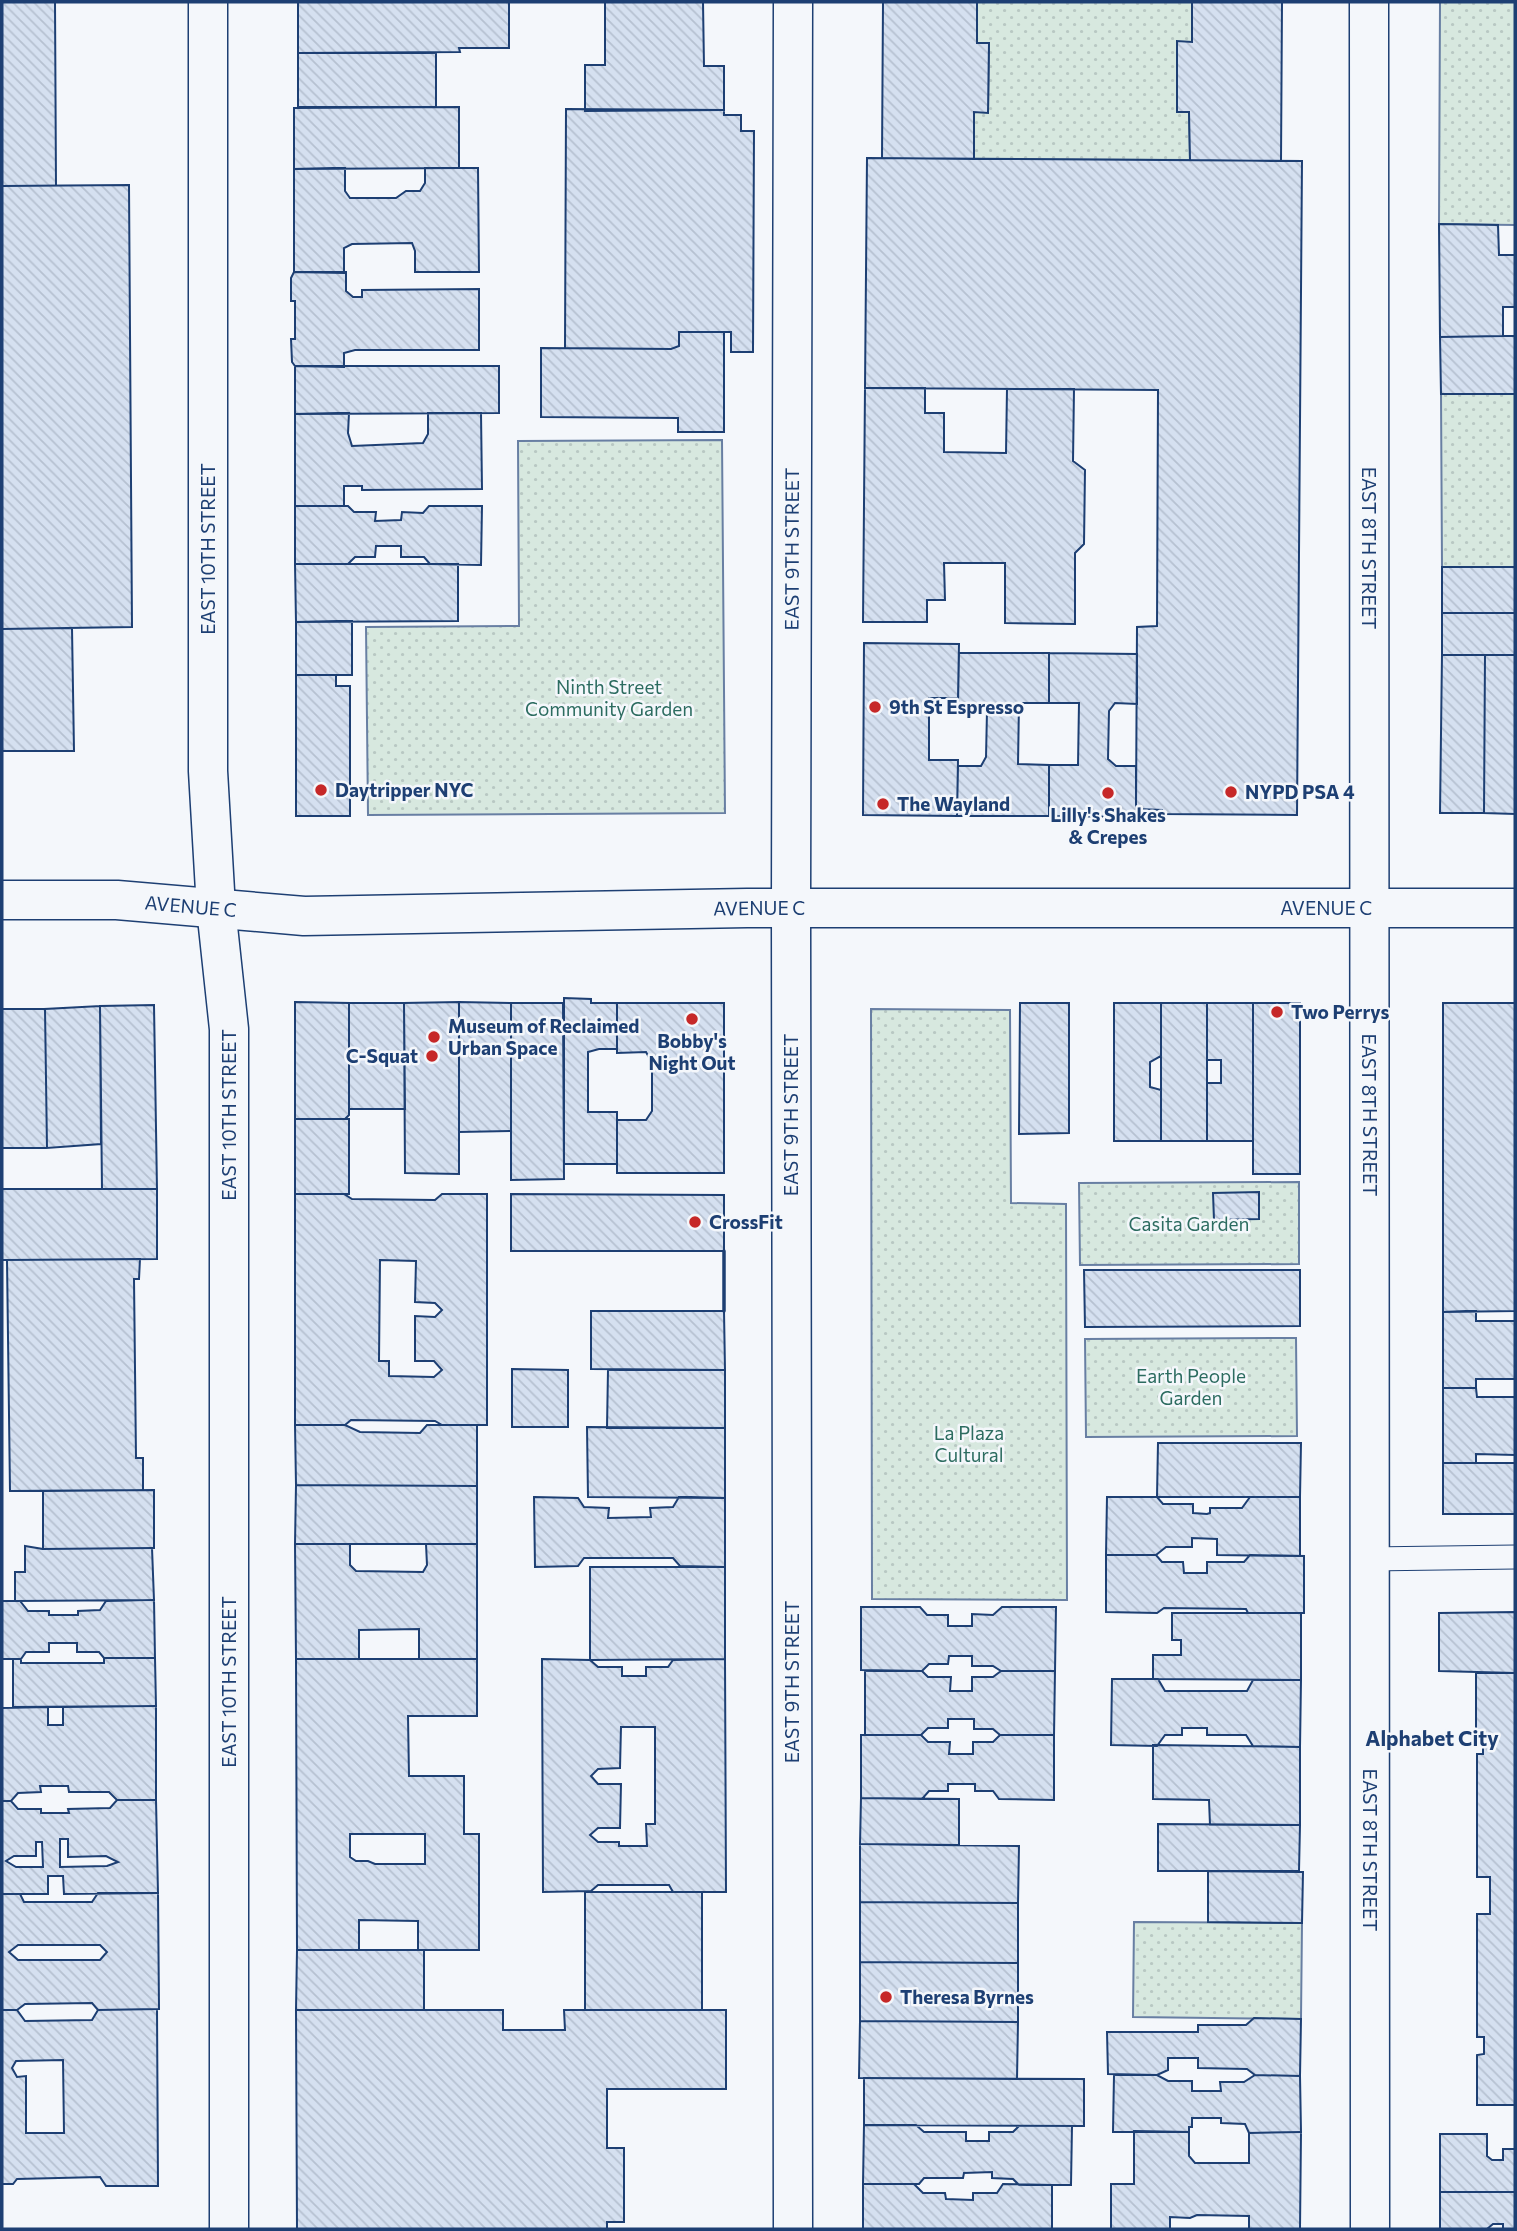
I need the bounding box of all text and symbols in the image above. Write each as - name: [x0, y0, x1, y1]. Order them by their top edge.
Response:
- street label: EAST 10TH STREET: [196, 463, 219, 635]
- street label: EAST 8TH STREET: [1358, 467, 1381, 629]
- street label: EAST 9TH STREET: [780, 468, 803, 630]
- park label: Ninth Street Community Garden: [525, 675, 693, 720]
- place label: 9th St Espresso: [889, 695, 1024, 718]
- marker: 9th St Espresso: [867, 699, 883, 715]
- place label: Daytripper NYC: [335, 778, 474, 801]
- place label: NYPD PSA 4: [1245, 780, 1355, 803]
- marker: Daytripper NYC: [313, 782, 329, 798]
- marker: NYPD PSA 4: [1223, 784, 1239, 800]
- marker: Lilly's Shakes & Crepes: [1100, 785, 1116, 801]
- place label: The Wayland: [897, 792, 1010, 815]
- marker: The Wayland: [875, 796, 891, 812]
- place label: Lilly's Shakes & Crepes: [1050, 803, 1166, 848]
- street label: AVENUE C: [144, 890, 238, 921]
- street label: AVENUE C: [713, 896, 805, 920]
- street label: AVENUE C: [1280, 896, 1372, 919]
- place label: Two Perrys: [1291, 1000, 1389, 1023]
- marker: Two Perrys: [1269, 1004, 1285, 1020]
- marker: Bobby's Night Out: [684, 1011, 700, 1027]
- place label: Museum of Reclaimed Urban Space: [448, 1014, 639, 1059]
- street label: EAST 10TH STREET: [217, 1029, 240, 1201]
- marker: Museum of Reclaimed Urban Space: [426, 1029, 442, 1045]
- place label: Bobby's Night Out: [649, 1029, 735, 1074]
- street label: EAST 9TH STREET: [779, 1034, 802, 1196]
- street label: EAST 8TH STREET: [1358, 1034, 1382, 1196]
- place label: C-Squat: [346, 1044, 418, 1067]
- marker: C-Squat: [424, 1048, 440, 1064]
- place label: CrossFit: [709, 1210, 783, 1233]
- park label: Casita Garden: [1129, 1212, 1249, 1235]
- marker: CrossFit: [687, 1214, 703, 1230]
- park label: Earth People Garden: [1136, 1364, 1246, 1409]
- park label: La Plaza Cultural: [934, 1421, 1004, 1466]
- street label: EAST 10TH STREET: [217, 1596, 240, 1768]
- street label: EAST 9TH STREET: [780, 1601, 803, 1763]
- district label: Alphabet City: [1365, 1725, 1499, 1750]
- street label: EAST 8TH STREET: [1359, 1769, 1382, 1931]
- place label: Theresa Byrnes: [900, 1985, 1034, 2008]
- marker: Theresa Byrnes: [878, 1989, 894, 2005]

